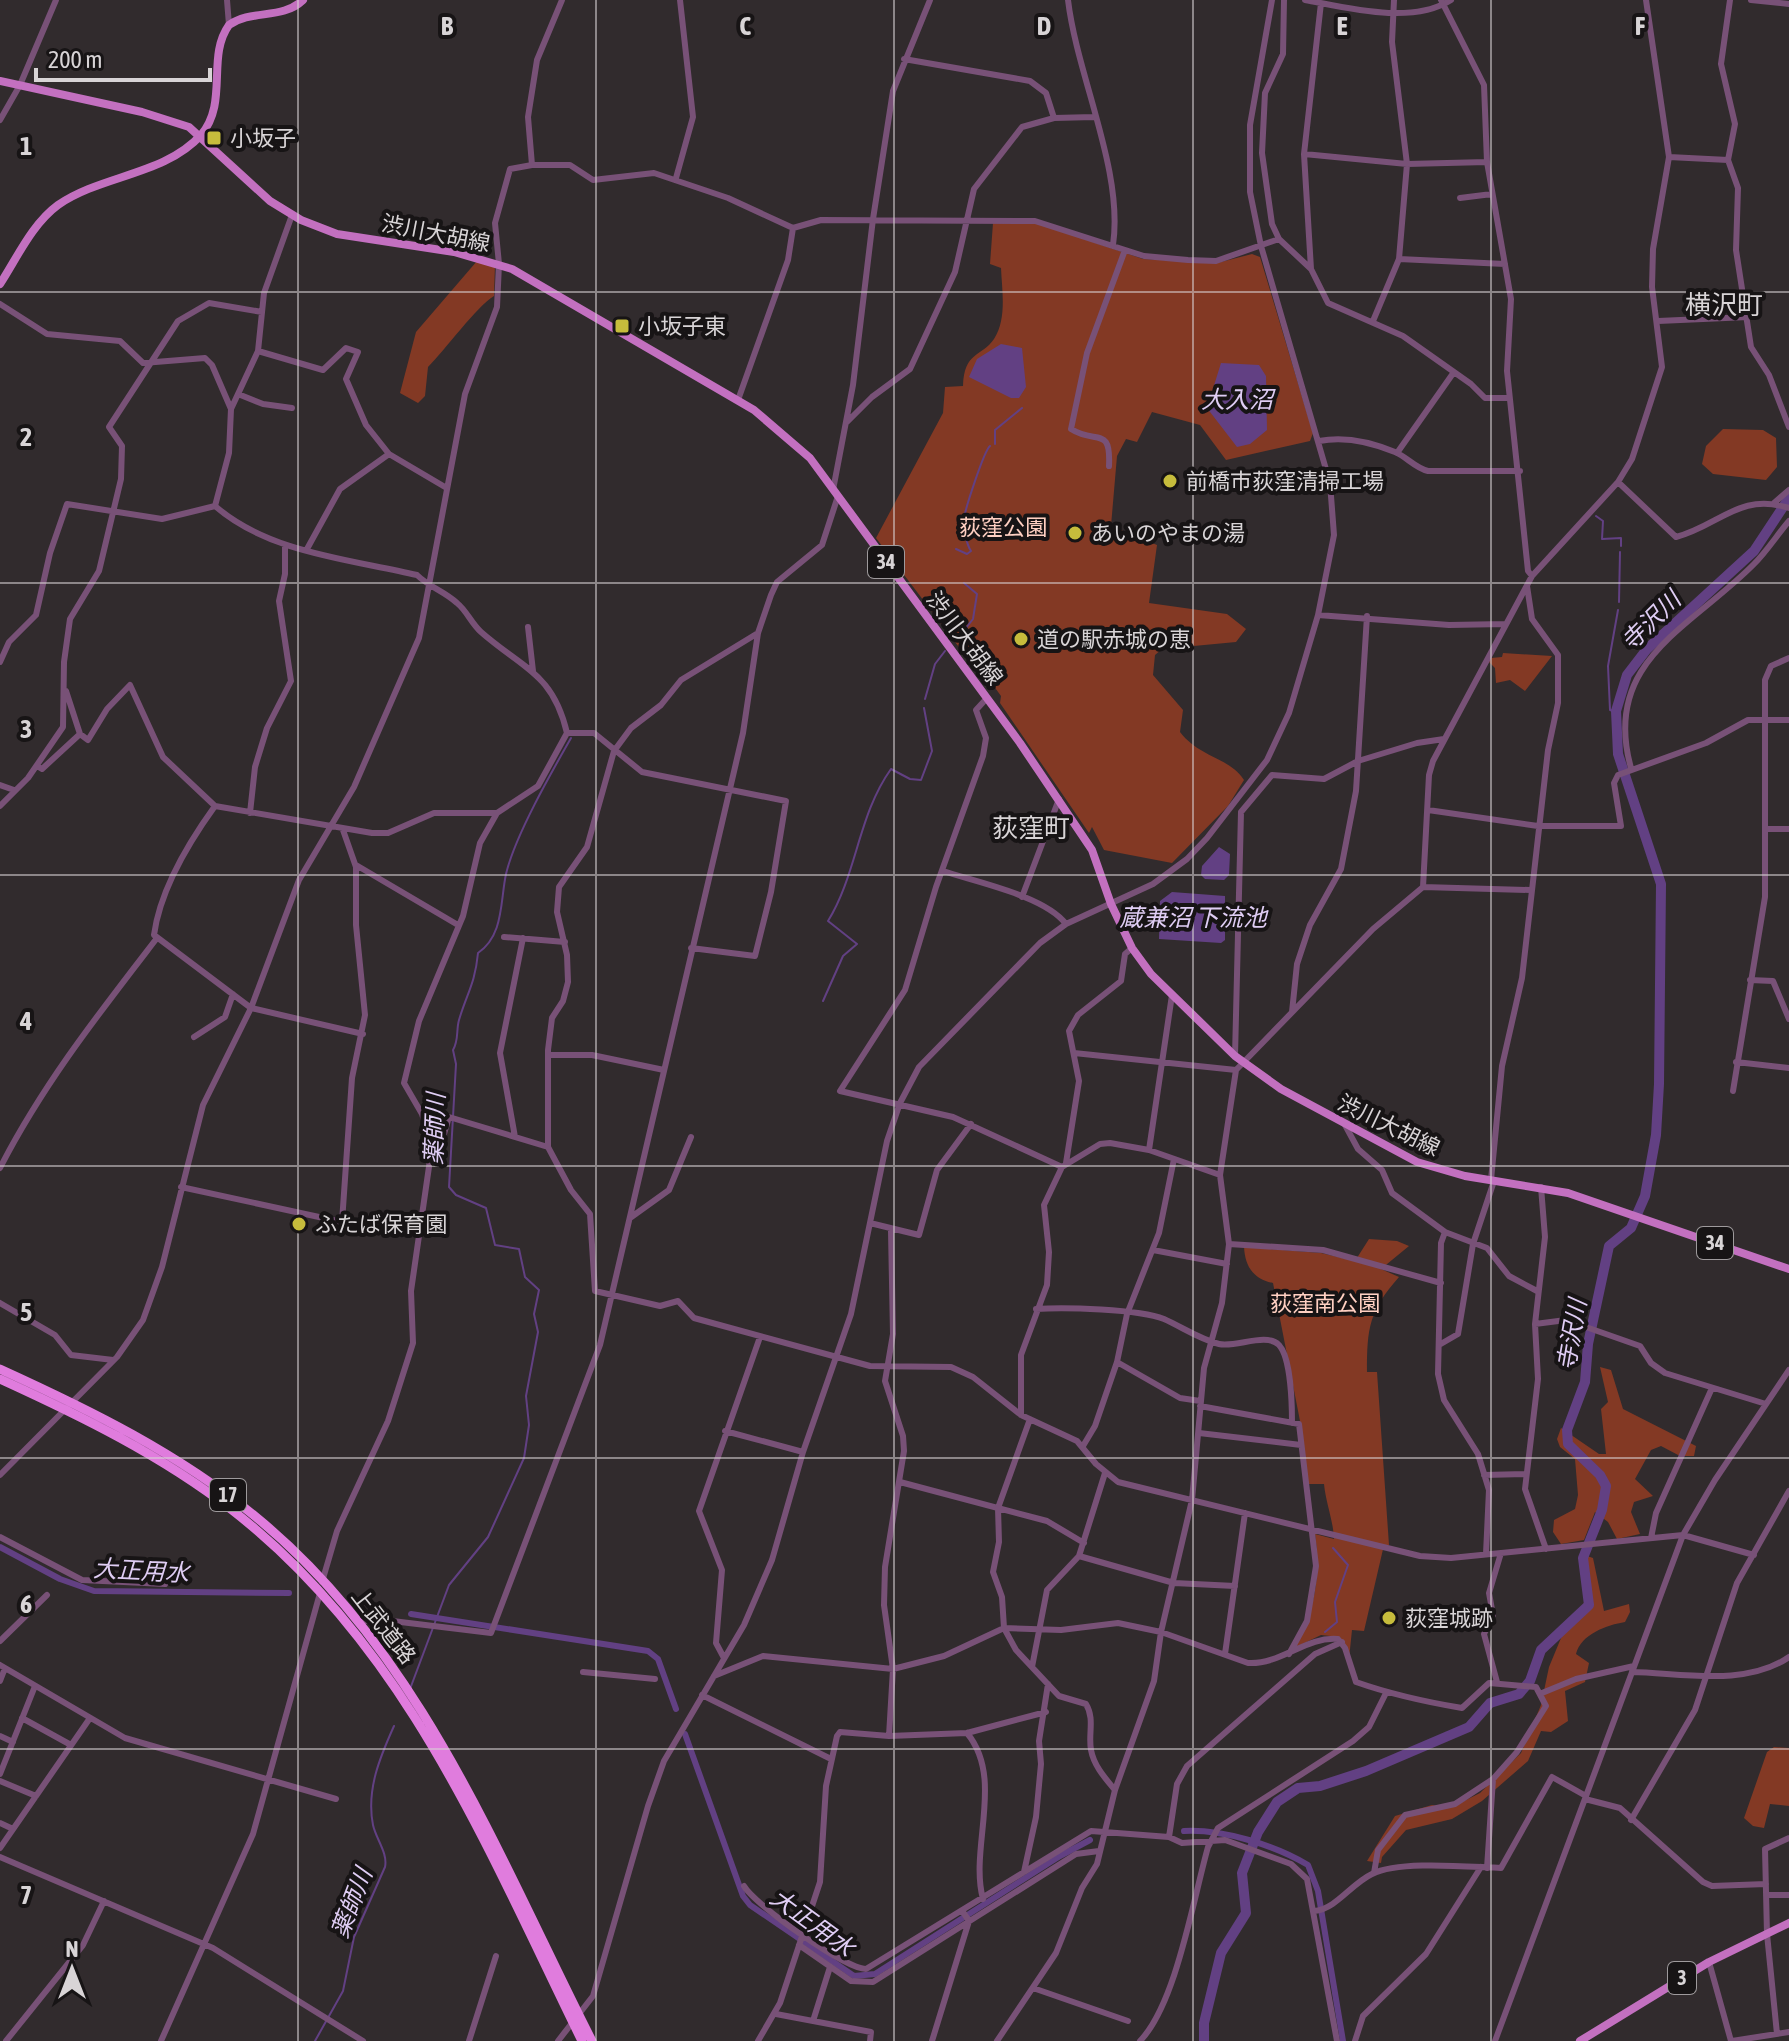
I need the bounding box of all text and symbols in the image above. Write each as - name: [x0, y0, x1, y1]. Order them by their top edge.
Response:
- text: B: [441, 11, 454, 41]
- text: C: [739, 11, 751, 41]
- text: D: [1037, 11, 1051, 41]
- text: E: [1336, 11, 1348, 41]
- text: F: [1635, 11, 1646, 41]
- scale bar: [36, 32, 210, 82]
- text: 200 m: [48, 46, 102, 73]
- place label: 小坂子: [230, 125, 296, 151]
- marker: 小坂子: [205, 129, 223, 147]
- text: 1: [20, 131, 32, 161]
- street label: 渋川大胡線: [380, 210, 492, 256]
- district label: 横沢町: [1685, 290, 1763, 320]
- place label: 小坂子東: [638, 313, 726, 339]
- marker: 小坂子東: [613, 317, 631, 335]
- water label: 大入沼: [1201, 386, 1276, 413]
- text: 2: [20, 422, 32, 452]
- place label: 前橋市荻窪清掃工場: [1186, 468, 1384, 494]
- marker: 前橋市荻窪清掃工場: [1161, 472, 1179, 490]
- park label: 荻窪公園: [959, 514, 1047, 540]
- place label: あいのやまの湯: [1091, 520, 1245, 546]
- marker: あいのやまの湯: [1066, 524, 1084, 542]
- road number: 34: [868, 546, 904, 578]
- water label: 寺沢川: [1616, 584, 1688, 656]
- street label: 渋川大胡線: [922, 586, 1008, 690]
- place label: 道の駅赤城の恵: [1037, 626, 1191, 652]
- marker: 道の駅赤城の恵: [1012, 630, 1030, 648]
- text: 3: [20, 714, 32, 744]
- district label: 荻窪町: [992, 813, 1070, 843]
- water label: 蔵兼沼 下流池: [1119, 904, 1269, 931]
- text: 4: [19, 1006, 32, 1036]
- street label: 渋川大胡線: [1334, 1089, 1444, 1161]
- water label: 薬師川: [420, 1090, 449, 1165]
- place label: ふたば保育園: [315, 1211, 447, 1237]
- marker: ふたば保育園: [290, 1215, 308, 1233]
- road number: 34: [1697, 1227, 1733, 1259]
- park label: 荻窪南公園: [1270, 1290, 1380, 1316]
- water label: 寺沢川: [1552, 1294, 1592, 1373]
- text: 5: [20, 1297, 32, 1327]
- road number: 17: [210, 1479, 246, 1511]
- water label: 大正用水: [92, 1555, 193, 1587]
- street label: 上武道路: [347, 1583, 421, 1669]
- text: 6: [20, 1589, 32, 1619]
- place label: 荻窪城跡: [1405, 1605, 1493, 1631]
- marker: 荻窪城跡: [1380, 1609, 1398, 1627]
- water label: 薬師川: [326, 1862, 378, 1941]
- text: 7: [20, 1880, 32, 1910]
- water label: 大正用水: [766, 1883, 861, 1963]
- north arrow: [32, 1929, 112, 2009]
- text: N: [66, 1936, 78, 1962]
- road number: 3: [1668, 1962, 1696, 1994]

